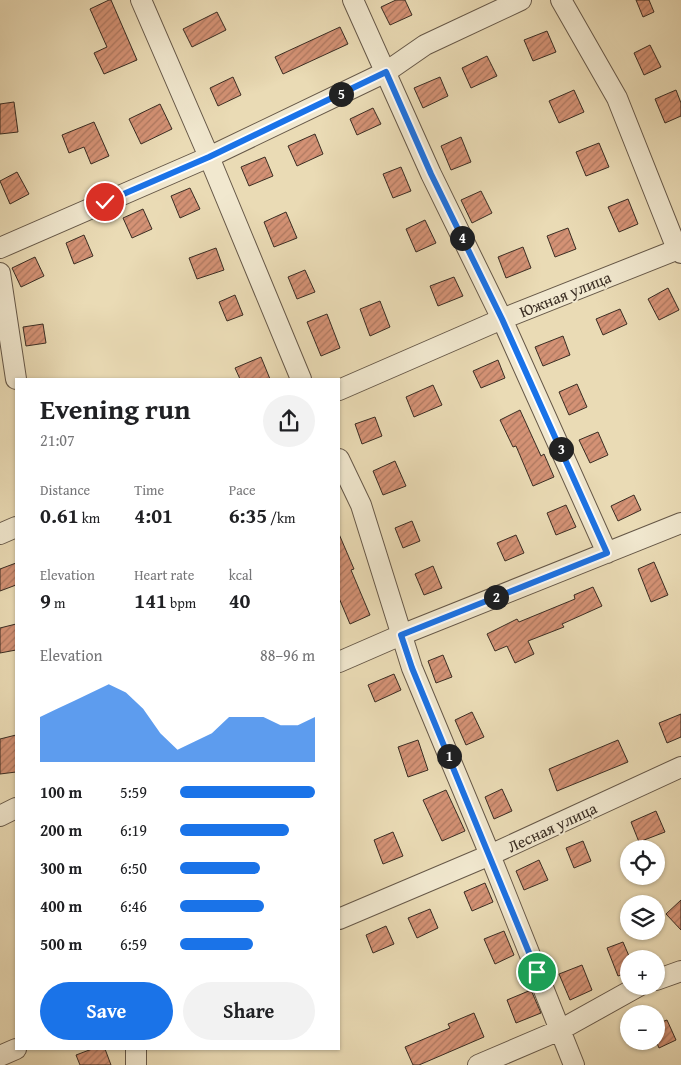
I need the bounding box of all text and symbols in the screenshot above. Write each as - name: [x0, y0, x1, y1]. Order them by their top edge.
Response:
- pin: 5: [328, 82, 354, 106]
- text: 5: [338, 84, 345, 104]
- pin: [84, 181, 126, 223]
- icon: check: [91, 188, 119, 216]
- pin: 4: [450, 226, 474, 250]
- text: 4: [459, 228, 466, 248]
- street label: Южная улица: [515, 265, 615, 323]
- text: Evening run: [40, 388, 191, 429]
- button: share: [263, 395, 315, 447]
- text: 21:07: [40, 428, 75, 452]
- pin: 3: [548, 436, 574, 462]
- text: 3: [558, 439, 565, 459]
- text: Distance: [40, 480, 90, 500]
- text: Time: [134, 480, 164, 500]
- text: Pace: [229, 480, 256, 500]
- text: 0.61: [40, 500, 79, 531]
- text: 4:01: [134, 500, 173, 531]
- text: 6:35: [229, 500, 267, 531]
- text: km: [79, 508, 100, 528]
- text: /km: [267, 508, 295, 528]
- text: Elevation: [40, 565, 95, 585]
- text: Heart rate: [134, 565, 194, 585]
- text: kcal: [229, 565, 253, 585]
- pin: 2: [484, 584, 508, 610]
- text: 9: [40, 585, 51, 616]
- text: 141: [134, 585, 167, 616]
- text: 40: [229, 585, 250, 616]
- text: 2: [493, 587, 500, 607]
- text: m: [51, 593, 65, 613]
- text: bpm: [167, 593, 196, 613]
- text: Elevation: [40, 643, 103, 667]
- text: 88–96 m: [260, 643, 315, 667]
- pin: 1: [436, 744, 462, 768]
- text: 1: [446, 746, 453, 766]
- text: 100 m: [40, 780, 82, 804]
- text: 5:59: [120, 780, 147, 804]
- street label: Лесная улица: [503, 796, 601, 858]
- text: 200 m: [40, 818, 82, 842]
- text: 6:19: [120, 818, 147, 842]
- map controls: [620, 840, 665, 1050]
- button: locate: [620, 840, 665, 885]
- text: 300 m: [40, 856, 82, 880]
- text: 6:50: [120, 856, 147, 880]
- text: 400 m: [40, 894, 82, 918]
- text: 6:46: [120, 894, 147, 918]
- button: layers: [620, 895, 665, 940]
- text: 500 m: [40, 932, 82, 956]
- text: 6:59: [120, 932, 147, 956]
- button: +: [620, 950, 665, 995]
- pin: [516, 951, 558, 993]
- icon: arrive: [523, 958, 551, 986]
- button: Save: [40, 982, 173, 1040]
- button: Share: [183, 982, 315, 1040]
- button: −: [620, 1005, 665, 1050]

